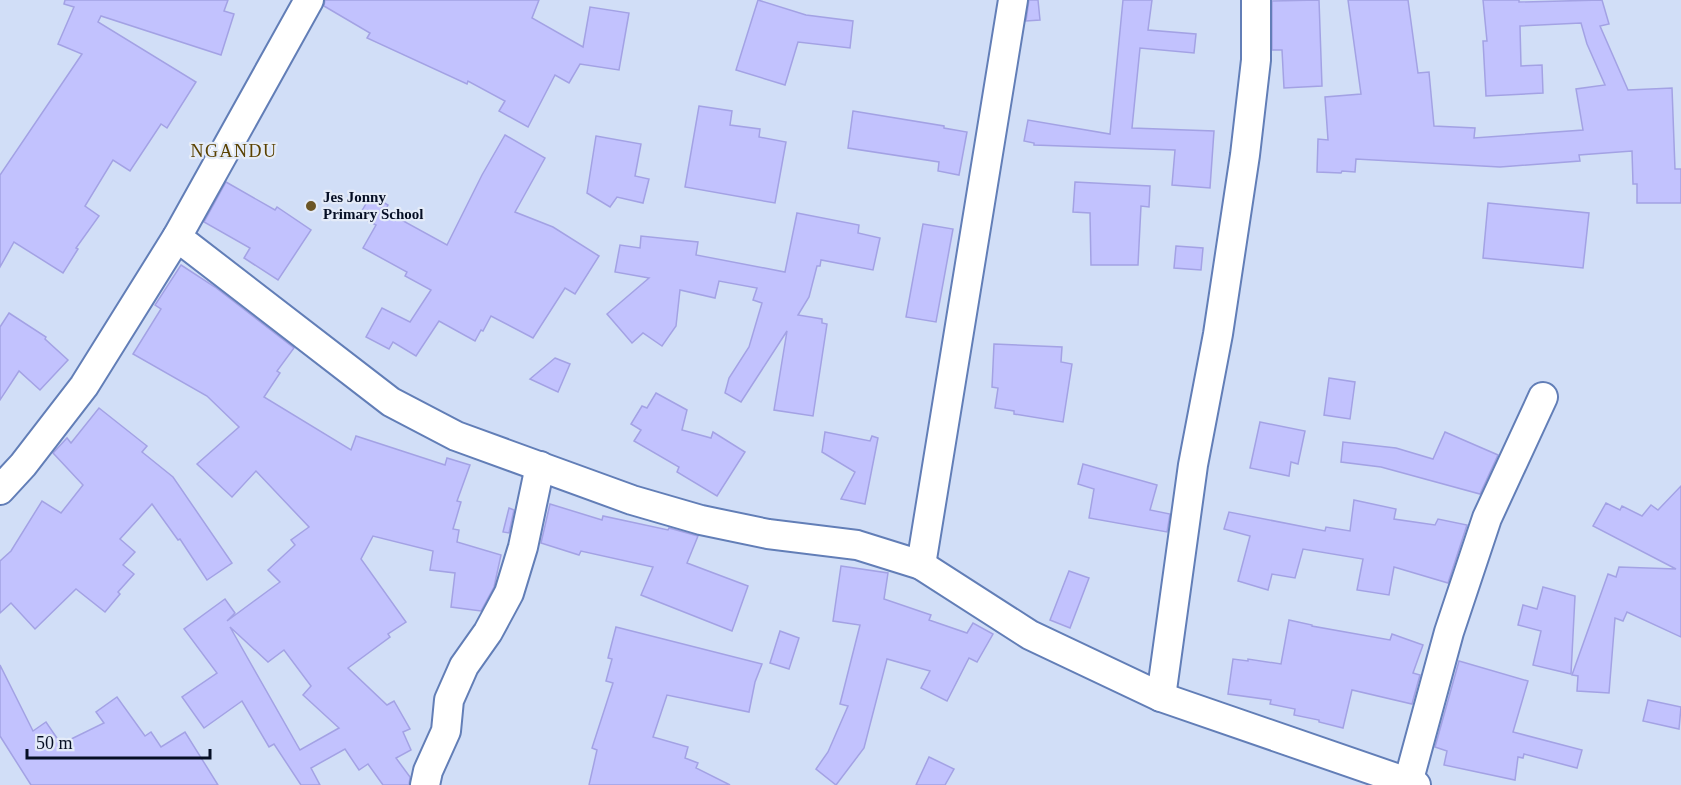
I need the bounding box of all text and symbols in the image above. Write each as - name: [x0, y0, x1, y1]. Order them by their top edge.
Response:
- district label: NGANDU: [191, 141, 278, 161]
- place label: Jes Jonny Primary School: [323, 189, 423, 222]
- marker: Jes Jonny Primary School: [304, 199, 318, 213]
- scale bar: [27, 722, 210, 760]
- text: 50 m: [36, 733, 73, 753]

